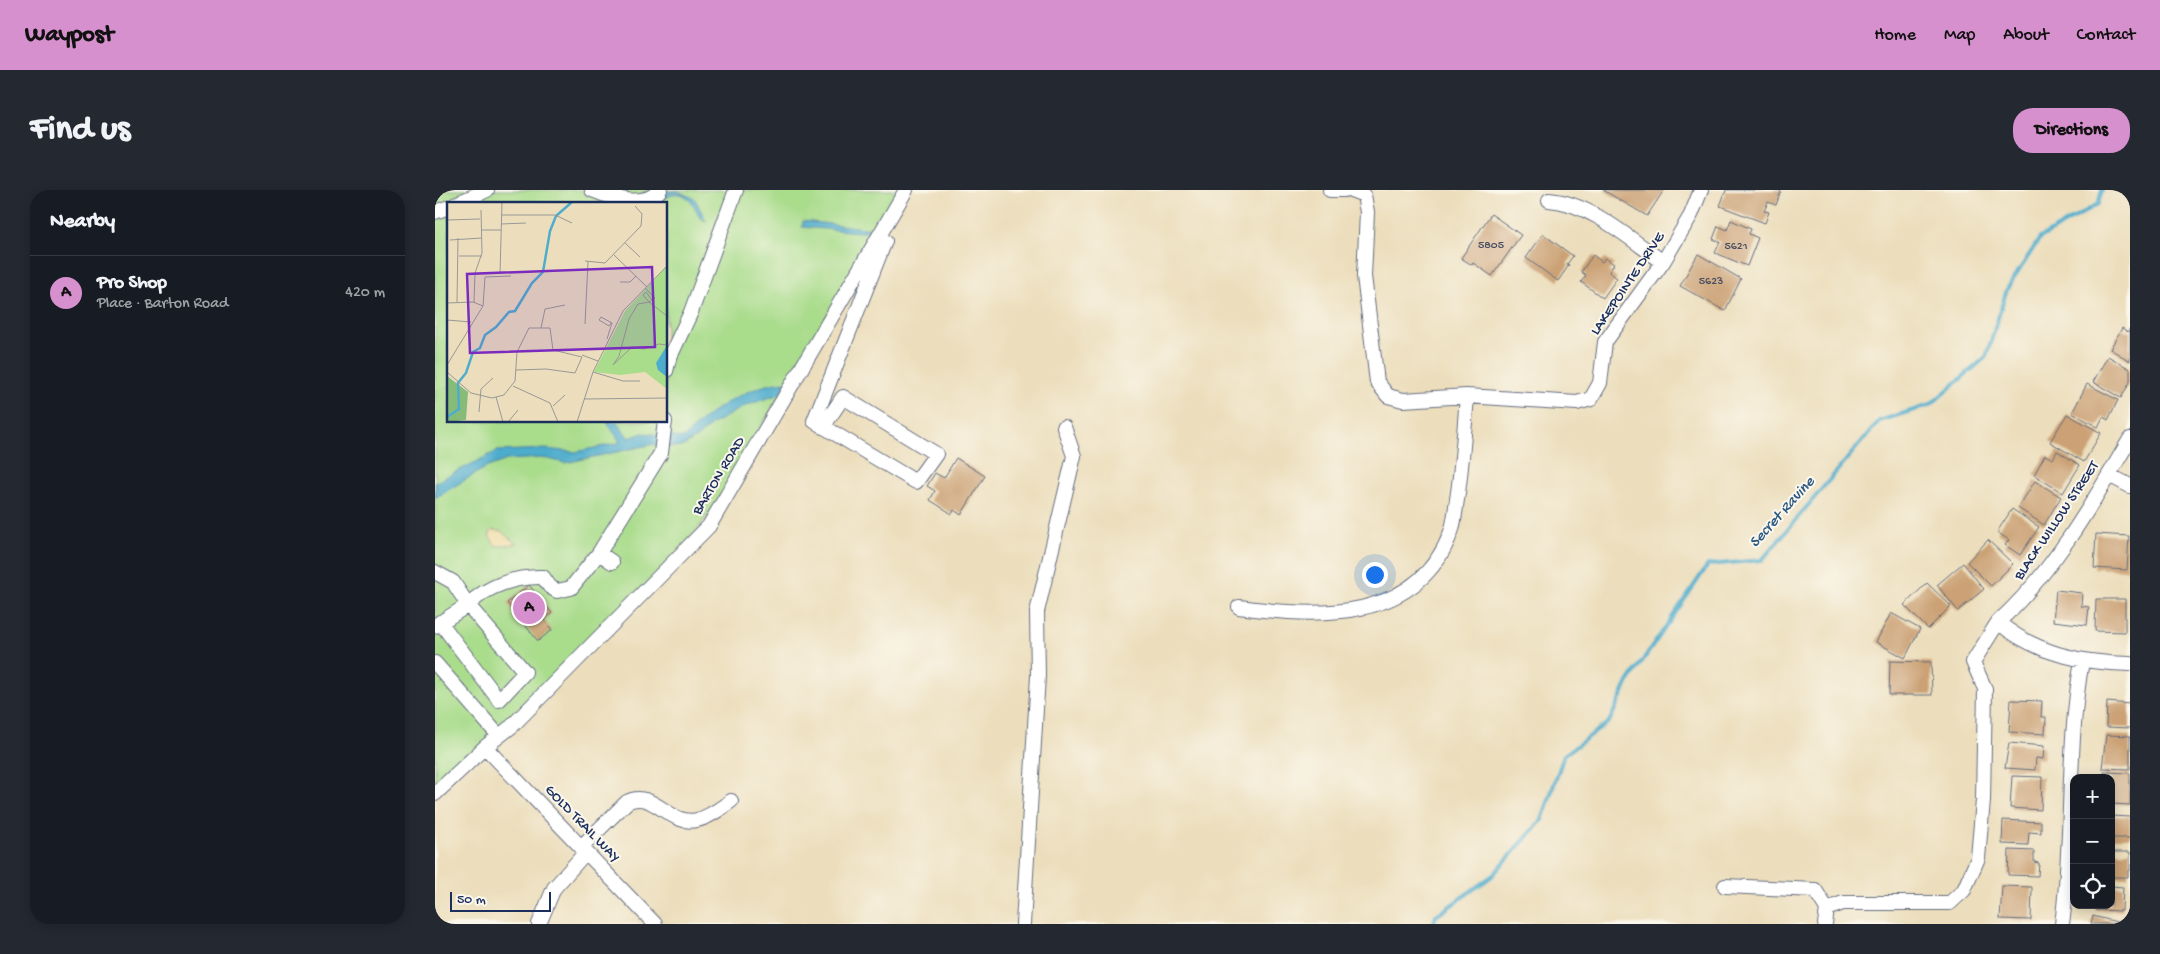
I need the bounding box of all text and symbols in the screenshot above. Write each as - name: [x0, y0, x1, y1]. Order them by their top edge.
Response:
- text: Waypost: [25, 21, 113, 50]
- text: Home: [1874, 25, 1916, 46]
- text: Map: [1944, 25, 1975, 46]
- text: About: [2003, 25, 2049, 46]
- text: Contact: [2077, 25, 2135, 46]
- button: Directions: [2013, 108, 2130, 153]
- text: Find us: [30, 110, 130, 151]
- inset map: [447, 202, 667, 422]
- text: Nearby: [50, 210, 115, 235]
- street label: LAKEPOINTE DRIVE: [1587, 229, 1669, 339]
- house number: 5805: [1478, 239, 1504, 253]
- house number: 5621: [1724, 240, 1748, 254]
- text: Pro Shop: [97, 272, 167, 295]
- house number: 5623: [1699, 275, 1723, 289]
- text: A: [61, 284, 71, 303]
- text: 420 m: [345, 284, 385, 303]
- text: Place · Barton Road: [97, 295, 228, 314]
- street label: BARTON ROAD: [688, 433, 749, 519]
- street label: BLACK WILLOW STREET: [2010, 457, 2104, 585]
- water label: Secret Ravine: [1746, 473, 1820, 552]
- your location: [1362, 562, 1388, 588]
- pin: A: [513, 589, 545, 627]
- map controls: [2070, 774, 2115, 909]
- button: +: [2070, 774, 2115, 819]
- street label: GOLD TRAIL WAY: [540, 781, 624, 867]
- button: −: [2070, 819, 2115, 864]
- button: locate: [2070, 864, 2115, 909]
- scale bar: [450, 889, 551, 912]
- text: 50 m: [457, 892, 486, 909]

